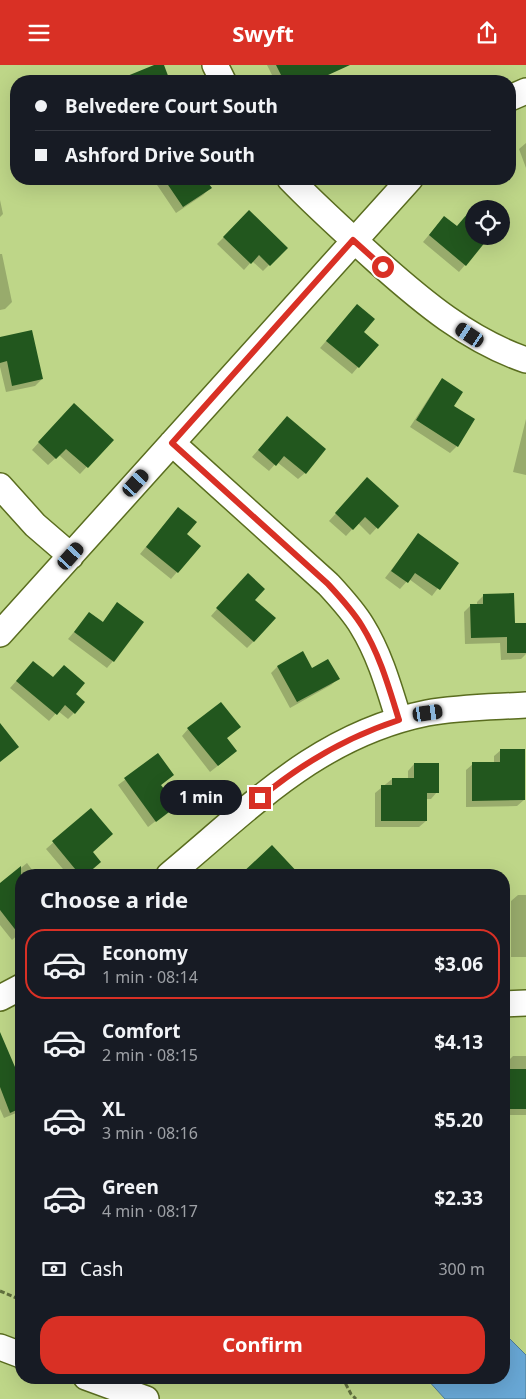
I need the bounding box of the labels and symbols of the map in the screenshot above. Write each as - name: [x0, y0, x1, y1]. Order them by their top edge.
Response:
- route start: [372, 256, 394, 278]
- car: [453, 320, 486, 350]
- car: [120, 467, 151, 499]
- car: [55, 540, 86, 572]
- car: [412, 703, 443, 723]
- callout: 1 min: [160, 781, 242, 815]
- route end: [249, 787, 271, 809]

